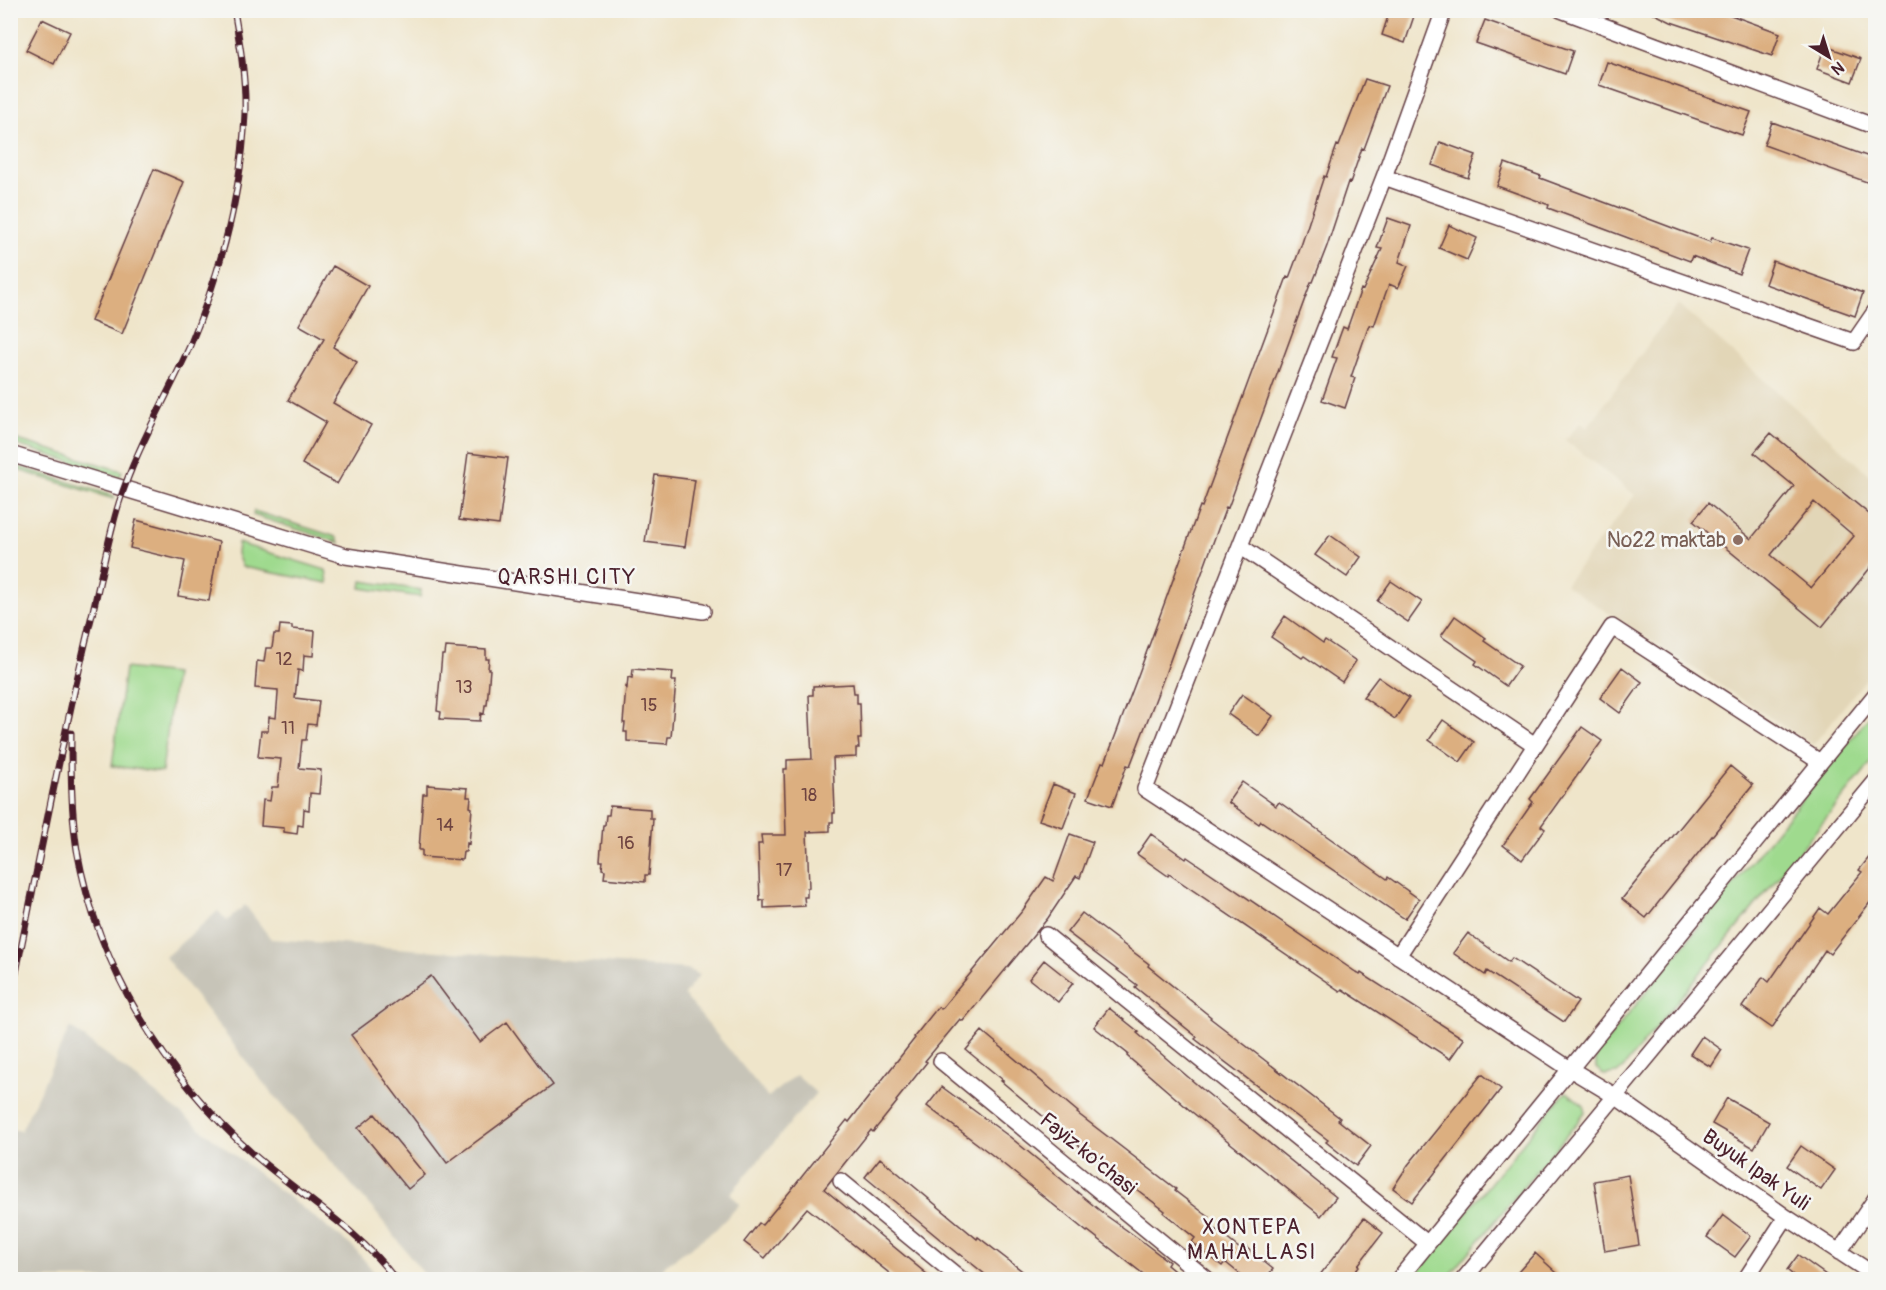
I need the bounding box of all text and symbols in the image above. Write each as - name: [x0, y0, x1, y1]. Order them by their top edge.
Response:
- north arrow: [1799, 27, 1859, 87]
- text: N: [1827, 57, 1848, 79]
- place label: №22 maktab: [1607, 527, 1726, 554]
- marker: №22 maktab: [1731, 533, 1745, 547]
- district label: QARSHI CITY: [497, 563, 637, 591]
- house number: 12: [275, 648, 293, 671]
- house number: 13: [455, 676, 473, 699]
- house number: 15: [641, 694, 657, 717]
- house number: 11: [281, 717, 295, 740]
- house number: 18: [801, 784, 817, 807]
- house number: 14: [436, 814, 454, 837]
- house number: 16: [617, 832, 635, 855]
- house number: 17: [776, 859, 793, 882]
- street label: Fayiz ko'chasi: [1034, 1107, 1142, 1201]
- street label: Buyuk Ipak Yuli: [1697, 1123, 1815, 1217]
- district label: XONTEPA MAHALLASI: [1187, 1213, 1317, 1266]

